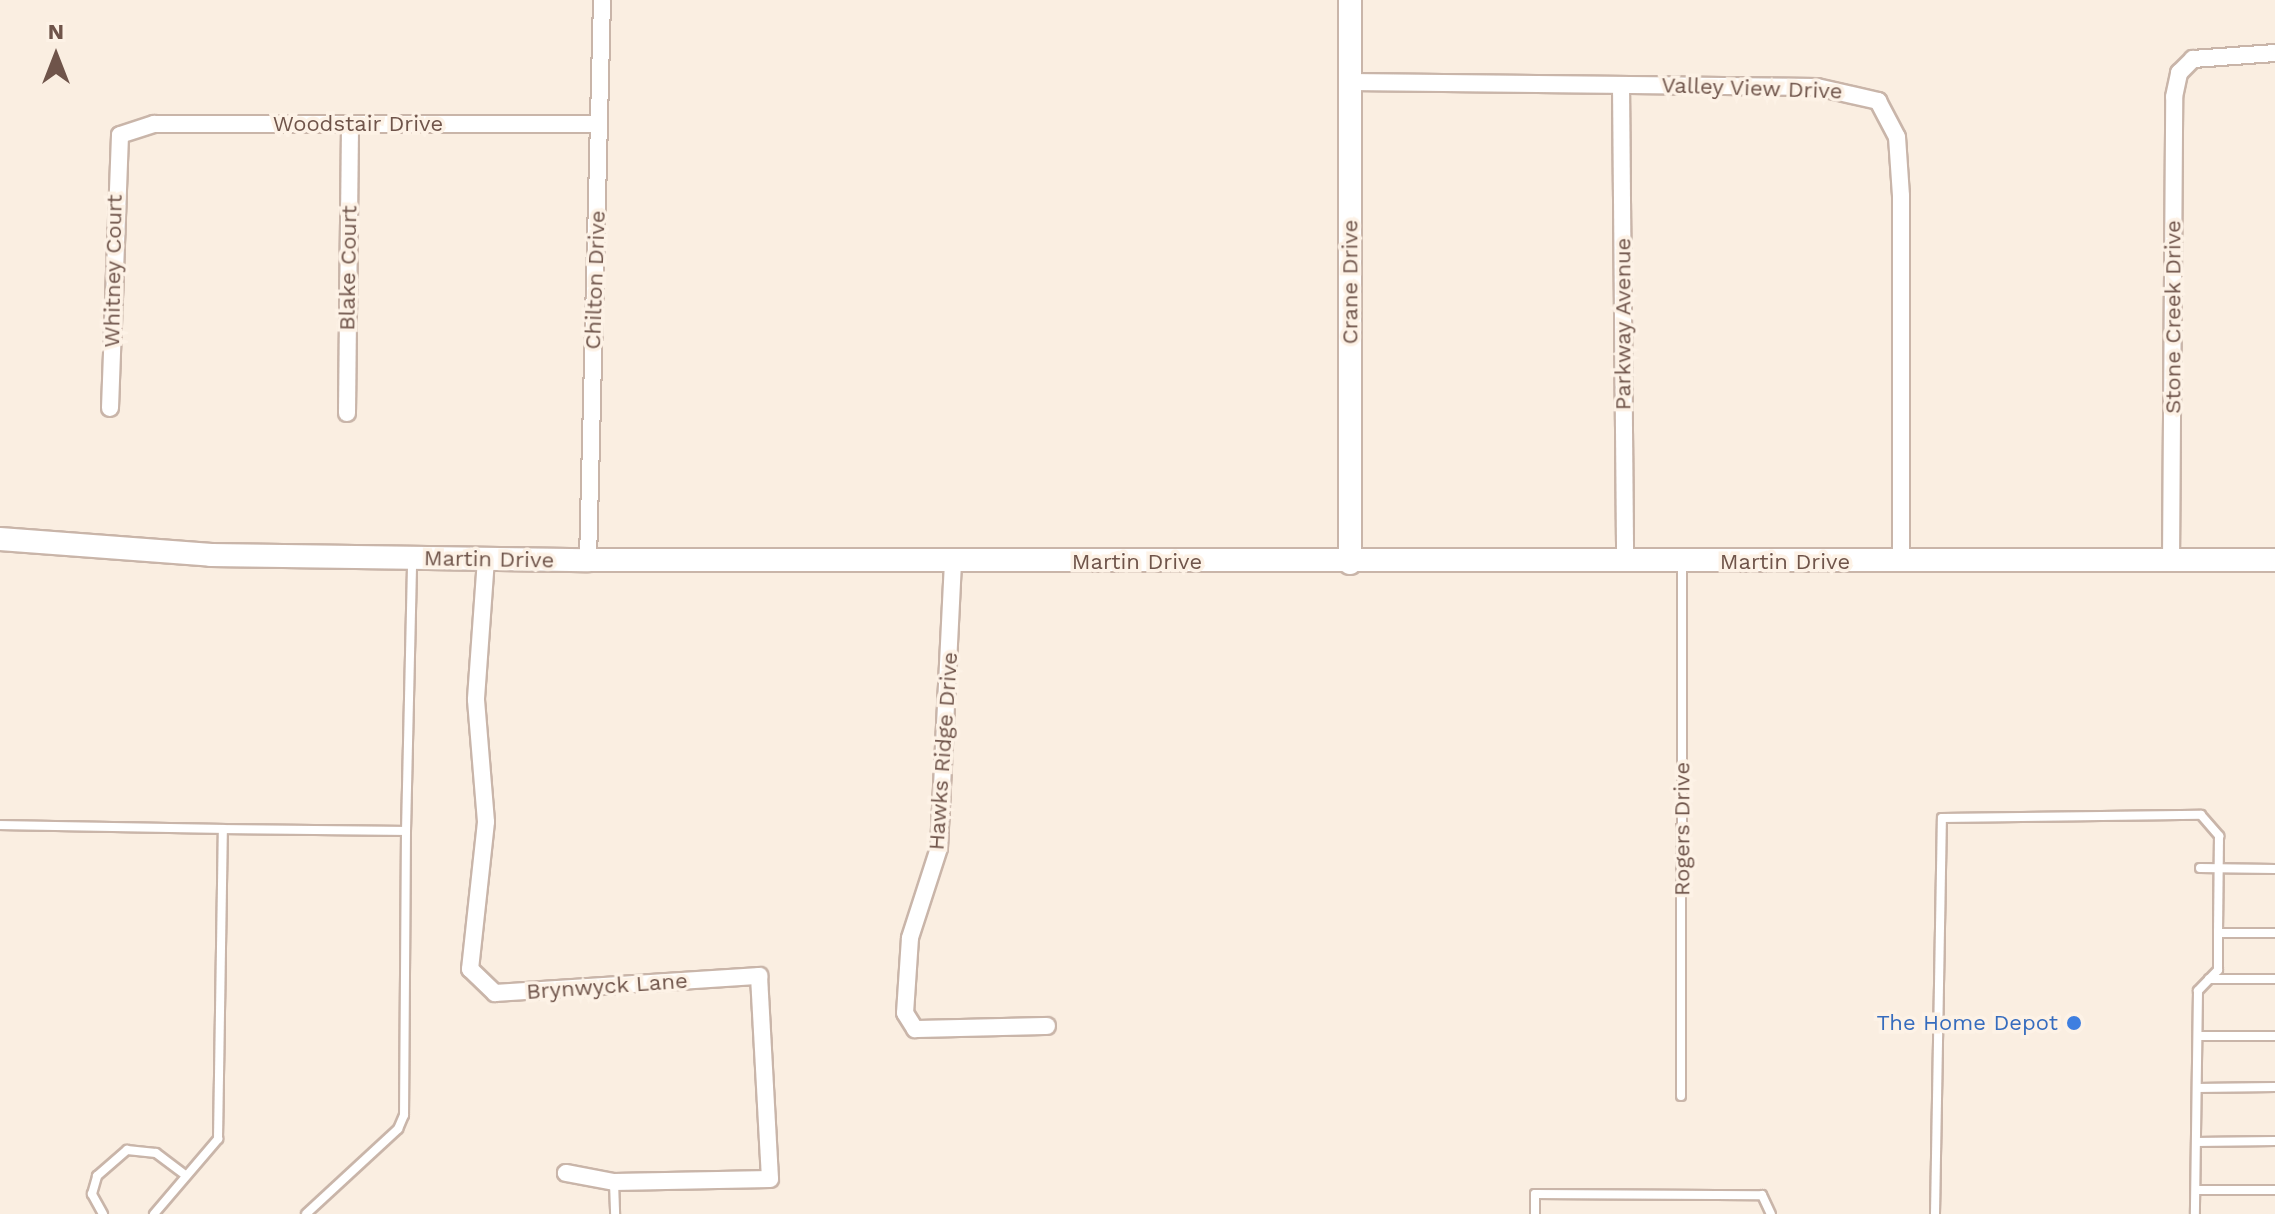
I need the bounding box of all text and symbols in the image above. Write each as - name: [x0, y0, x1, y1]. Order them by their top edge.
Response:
- north arrow: [16, 16, 96, 96]
- text: N: [48, 19, 64, 44]
- street label: Valley View Drive: [1660, 72, 1844, 104]
- street label: Woodstair Drive: [273, 111, 443, 137]
- street label: Whitney Court: [98, 194, 128, 348]
- street label: Blake Court: [334, 205, 362, 331]
- street label: Chilton Drive: [579, 210, 611, 350]
- street label: Crane Drive: [1337, 220, 1363, 344]
- street label: Stone Creek Drive: [2160, 220, 2186, 414]
- street label: Parkway Avenue: [1610, 237, 1636, 411]
- street label: Martin Drive: [424, 545, 554, 573]
- street label: Martin Drive: [1072, 549, 1202, 575]
- street label: Martin Drive: [1720, 549, 1850, 575]
- street label: Hawks Ridge Drive: [923, 651, 963, 851]
- street label: Rogers Drive: [1669, 762, 1695, 896]
- street label: Brynwyck Lane: [525, 967, 689, 1005]
- place label: The Home Depot: [1876, 1010, 2058, 1036]
- marker: The Home Depot: [2065, 1014, 2083, 1032]

